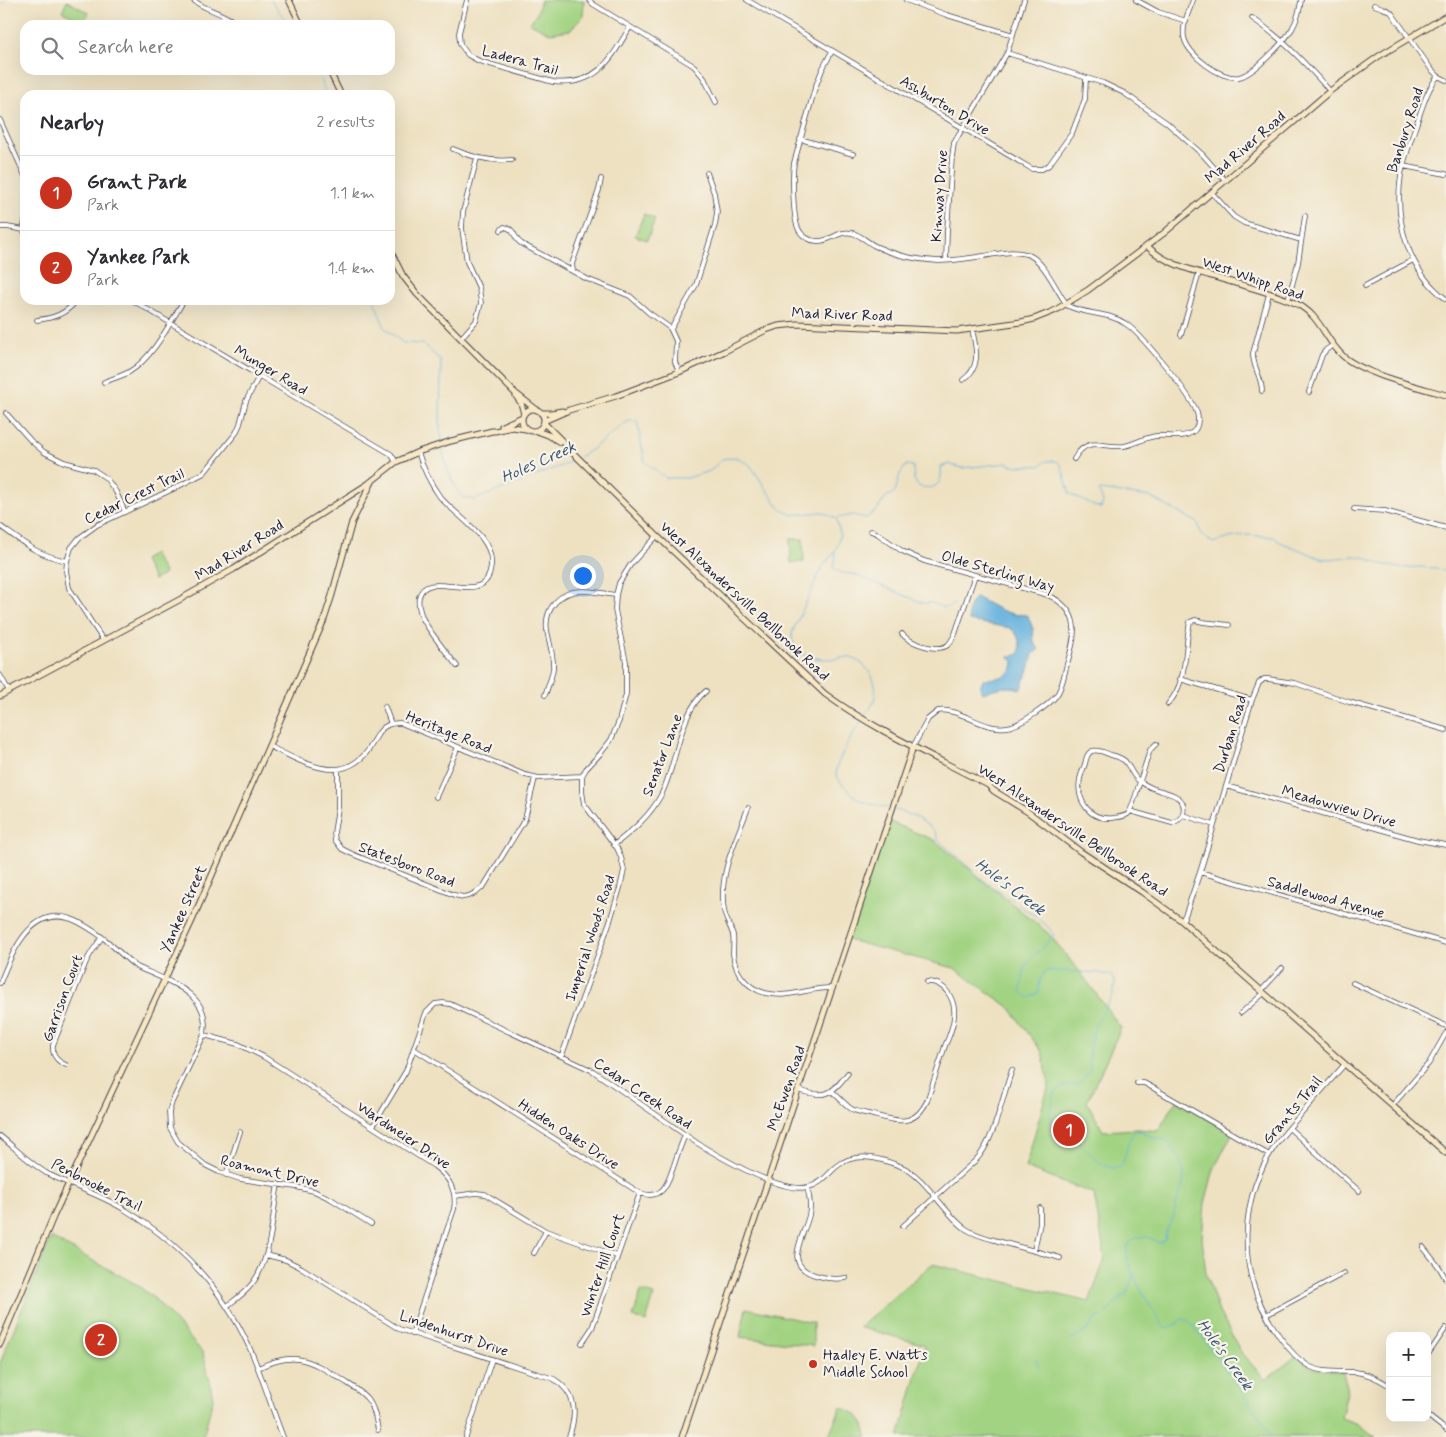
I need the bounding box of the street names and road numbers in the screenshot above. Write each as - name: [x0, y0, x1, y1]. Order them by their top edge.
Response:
- street label: Ladera Trail: [479, 41, 560, 81]
- street label: Ashburton Drive: [896, 71, 993, 141]
- street label: Banbury Road: [1383, 85, 1429, 175]
- street label: Mad River Road: [1201, 107, 1290, 188]
- street label: Kimway Drive: [927, 149, 953, 243]
- street label: West Whipp Road: [1199, 252, 1306, 306]
- street label: Mad River Road: [791, 303, 893, 327]
- street label: Munger Road: [229, 341, 311, 402]
- street label: Cedar Crest Trail: [81, 464, 188, 530]
- street label: Mad River Road: [191, 515, 288, 586]
- street label: West Alexandersville Bellbrook Road: [655, 518, 834, 686]
- street label: Olde Sterling Way: [939, 546, 1057, 599]
- street label: Durban Road: [1210, 693, 1252, 776]
- street label: Heritage Road: [402, 706, 495, 759]
- street label: Senator Lane: [638, 711, 688, 800]
- street label: West Alexandersville Bellbrook Road: [973, 760, 1171, 902]
- street label: Meadowview Drive: [1279, 781, 1399, 833]
- street label: Statesboro Road: [356, 837, 458, 893]
- street label: Yankee Street: [156, 862, 212, 956]
- street label: Imperial Woods Road: [561, 872, 621, 1004]
- street label: Saddlewood Avenue: [1265, 872, 1387, 924]
- street label: Garrison Court: [38, 951, 88, 1045]
- street label: McEwen Road: [763, 1043, 811, 1134]
- street label: Cedar Creek Road: [589, 1053, 696, 1134]
- street label: Grants Trail: [1258, 1072, 1327, 1149]
- street label: Hidden Oaks Drive: [514, 1095, 623, 1175]
- street label: Wardmeier Drive: [353, 1097, 454, 1175]
- street label: Roamont Drive: [219, 1151, 321, 1193]
- street label: Penbrooke Trail: [48, 1154, 145, 1217]
- street label: Winter Hill Court: [576, 1211, 630, 1320]
- street label: Lindenhurst Drive: [396, 1306, 511, 1362]

